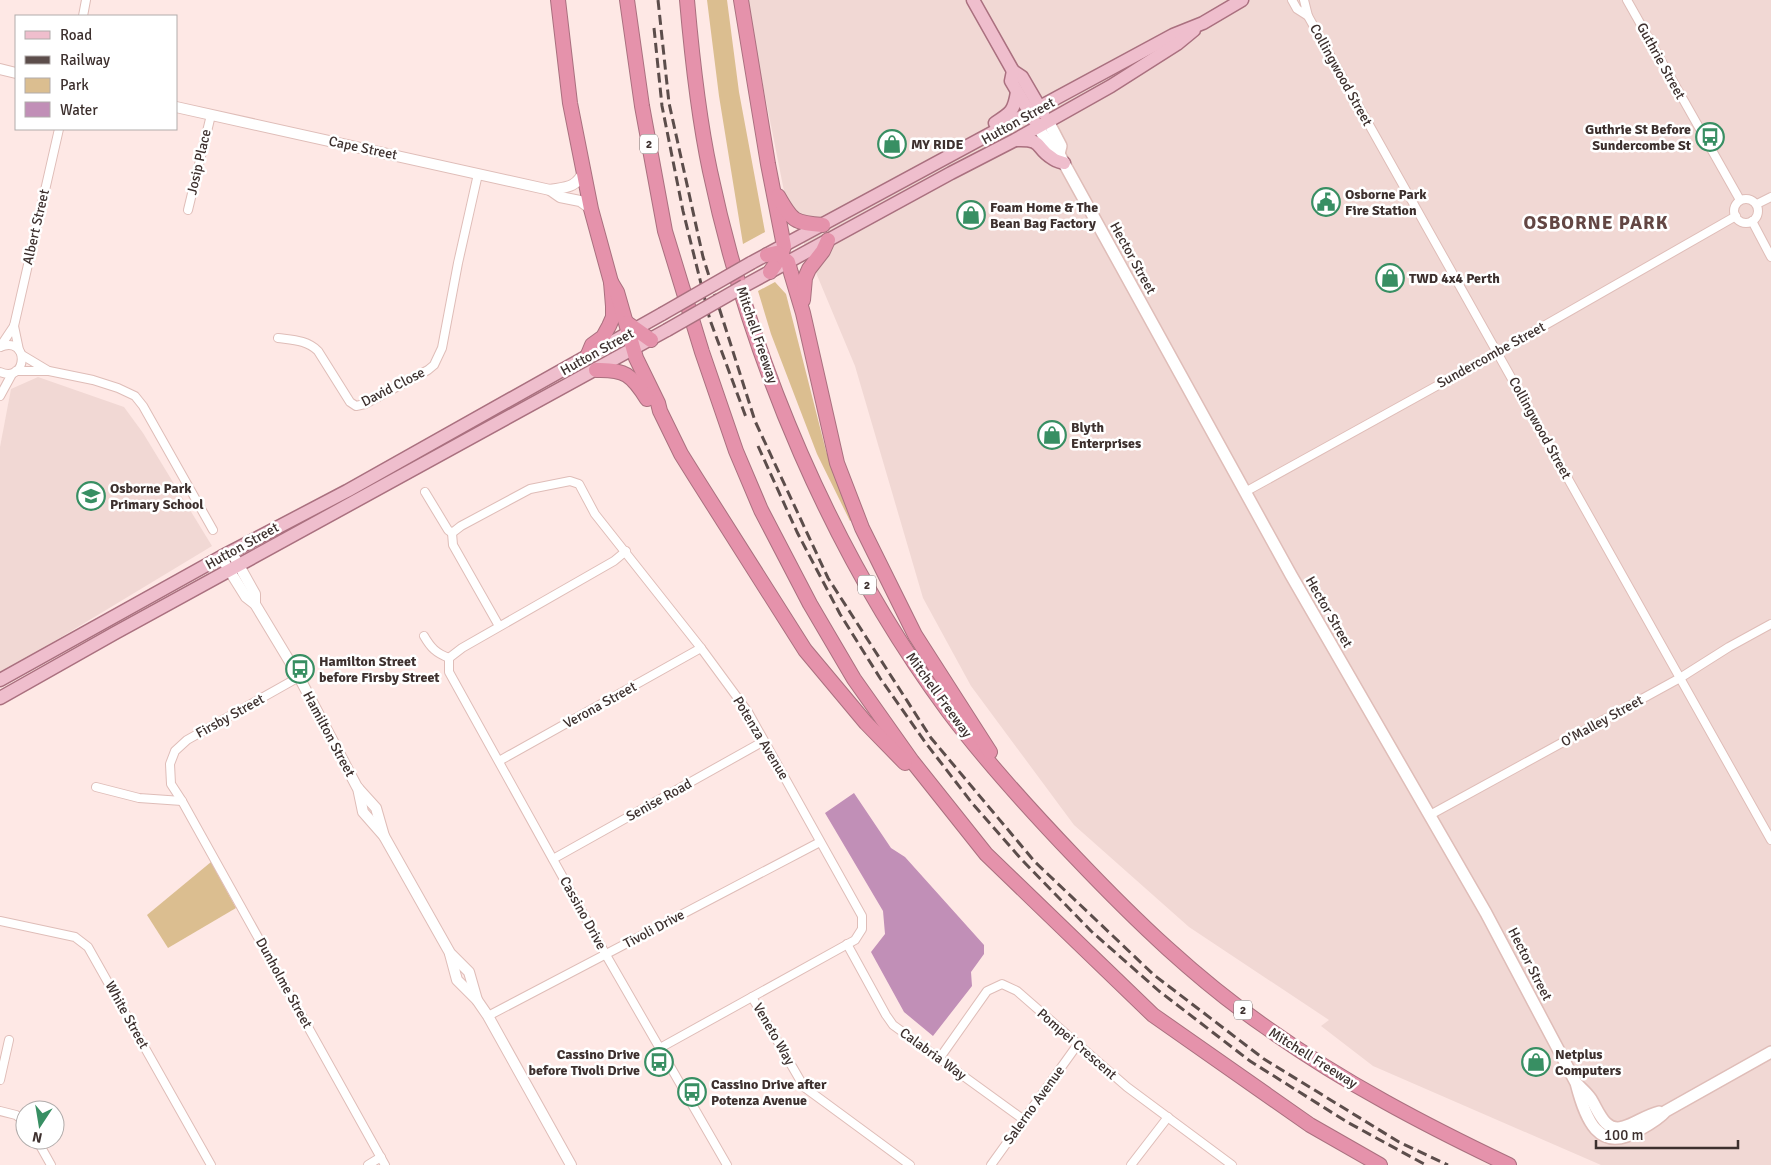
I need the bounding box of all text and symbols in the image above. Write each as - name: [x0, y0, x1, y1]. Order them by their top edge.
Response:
- legend: [15, 15, 178, 130]
- street label: Guthrie Street: [1633, 20, 1689, 102]
- street label: Collingwood Street: [1306, 21, 1376, 129]
- text: Road: [60, 26, 92, 44]
- text: Railway: [60, 51, 110, 69]
- text: Park: [60, 76, 89, 94]
- street label: Hutton Street: [978, 94, 1058, 148]
- text: Water: [60, 101, 98, 119]
- place label: Guthrie St Before Sundercombe St: [1585, 121, 1692, 154]
- bus stop icon: Guthrie St Before Sundercombe St: [1695, 122, 1725, 152]
- street label: Josip Place: [183, 128, 215, 196]
- shop icon: MY RIDE: [877, 129, 907, 159]
- street label: Cape Street: [327, 132, 399, 164]
- road number: 2: [640, 134, 658, 154]
- place label: MY RIDE: [911, 136, 963, 153]
- place label: Osborne Park Fire Station: [1345, 186, 1427, 219]
- public building icon: Osborne Park Fire Station: [1311, 187, 1341, 217]
- street label: Albert Street: [19, 188, 53, 266]
- place label: Foam Home & The Bean Bag Factory: [990, 199, 1098, 232]
- shop icon: Foam Home & The Bean Bag Factory: [956, 200, 986, 230]
- district label: OSBORNE PARK: [1523, 211, 1669, 235]
- street label: Hector Street: [1106, 219, 1160, 297]
- shop icon: TWD 4x4 Perth: [1375, 263, 1405, 293]
- place label: TWD 4x4 Perth: [1409, 270, 1500, 287]
- street label: Mitchell Freeway: [732, 284, 782, 386]
- street label: Sundercombe Street: [1434, 318, 1548, 392]
- street label: Hutton Street: [557, 325, 637, 379]
- street label: David Close: [358, 364, 428, 410]
- street label: Collingwood Street: [1505, 374, 1575, 482]
- place label: Blyth Enterprises: [1071, 419, 1141, 452]
- shop icon: Blyth Enterprises: [1037, 420, 1067, 450]
- place label: Osborne Park Primary School: [110, 480, 204, 513]
- school or university icon: Osborne Park Primary School: [76, 481, 106, 511]
- street label: Hutton Street: [202, 519, 282, 573]
- street label: Hector Street: [1302, 573, 1356, 651]
- road number: 2: [858, 576, 876, 594]
- street label: Mitchell Freeway: [902, 649, 976, 741]
- place label: Hamilton Street before Firsby Street: [319, 653, 440, 686]
- bus stop icon: Hamilton Street before Firsby Street: [285, 654, 315, 684]
- street label: Verona Street: [561, 678, 640, 732]
- street label: Hamilton Street: [299, 688, 359, 780]
- street label: Firsby Street: [193, 690, 267, 742]
- street label: O'Malley Street: [1558, 691, 1646, 751]
- street label: Potenza Avenue: [729, 693, 793, 783]
- street label: Senise Road: [623, 775, 695, 825]
- street label: Cassino Drive: [556, 874, 610, 952]
- street label: Tivoli Drive: [621, 906, 687, 952]
- street label: Hector Street: [1504, 925, 1556, 1004]
- street label: Dunholme Street: [252, 935, 316, 1031]
- street label: White Street: [101, 978, 153, 1052]
- street label: Veneto Way: [749, 1000, 799, 1069]
- road number: 2: [1234, 1000, 1252, 1020]
- street label: Pompei Crescent: [1034, 1005, 1120, 1083]
- street label: Calabria Way: [896, 1024, 970, 1084]
- street label: Mitchell Freeway: [1266, 1024, 1361, 1092]
- place label: Cassino Drive before Tivoli Drive: [529, 1046, 640, 1079]
- place label: Netplus Computers: [1555, 1046, 1621, 1079]
- bus stop icon: Cassino Drive before Tivoli Drive: [644, 1047, 674, 1077]
- shop icon: Netplus Computers: [1521, 1047, 1551, 1077]
- street label: Salerno Avenue: [1000, 1062, 1068, 1148]
- place label: Cassino Drive after Potenza Avenue: [711, 1076, 827, 1109]
- bus stop icon: Cassino Drive after Potenza Avenue: [677, 1077, 707, 1107]
- north arrow: [15, 1100, 65, 1150]
- scale bar: [1596, 1118, 1738, 1150]
- text: 100 m: [1604, 1126, 1644, 1144]
- text: N: [31, 1128, 44, 1147]

